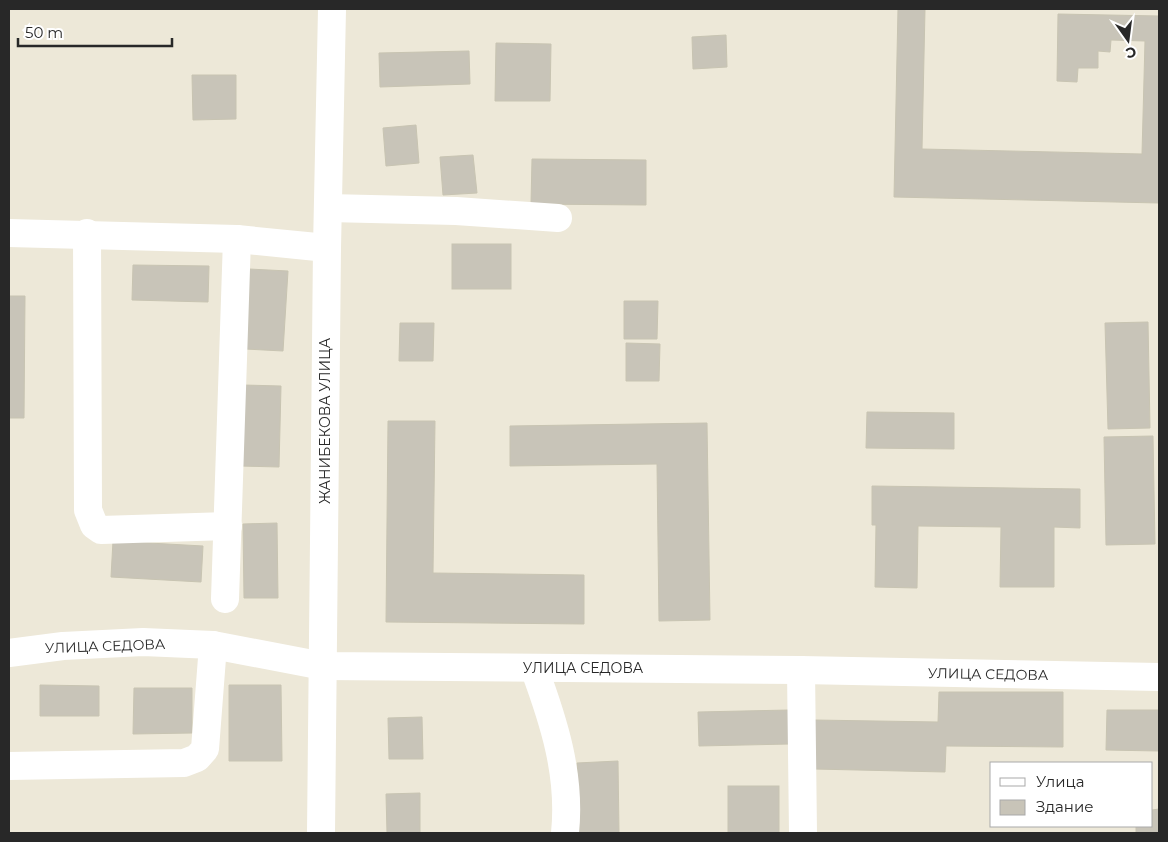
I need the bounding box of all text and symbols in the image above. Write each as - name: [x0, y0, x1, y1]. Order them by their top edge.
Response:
- scale bar: [18, 15, 171, 47]
- north arrow: [1103, 15, 1153, 65]
- text: 50 m: [25, 23, 63, 42]
- text: С: [1124, 43, 1138, 63]
- street label: ЖАНИБЕКОВА УЛИЦА: [316, 337, 334, 504]
- street label: УЛИЦА СЕДОВА: [44, 635, 166, 657]
- street label: УЛИЦА СЕДОВА: [523, 659, 644, 677]
- street label: УЛИЦА СЕДОВА: [928, 664, 1049, 684]
- legend: [990, 762, 1153, 827]
- text: Улица: [1036, 772, 1084, 791]
- text: Здание: [1036, 797, 1094, 816]

